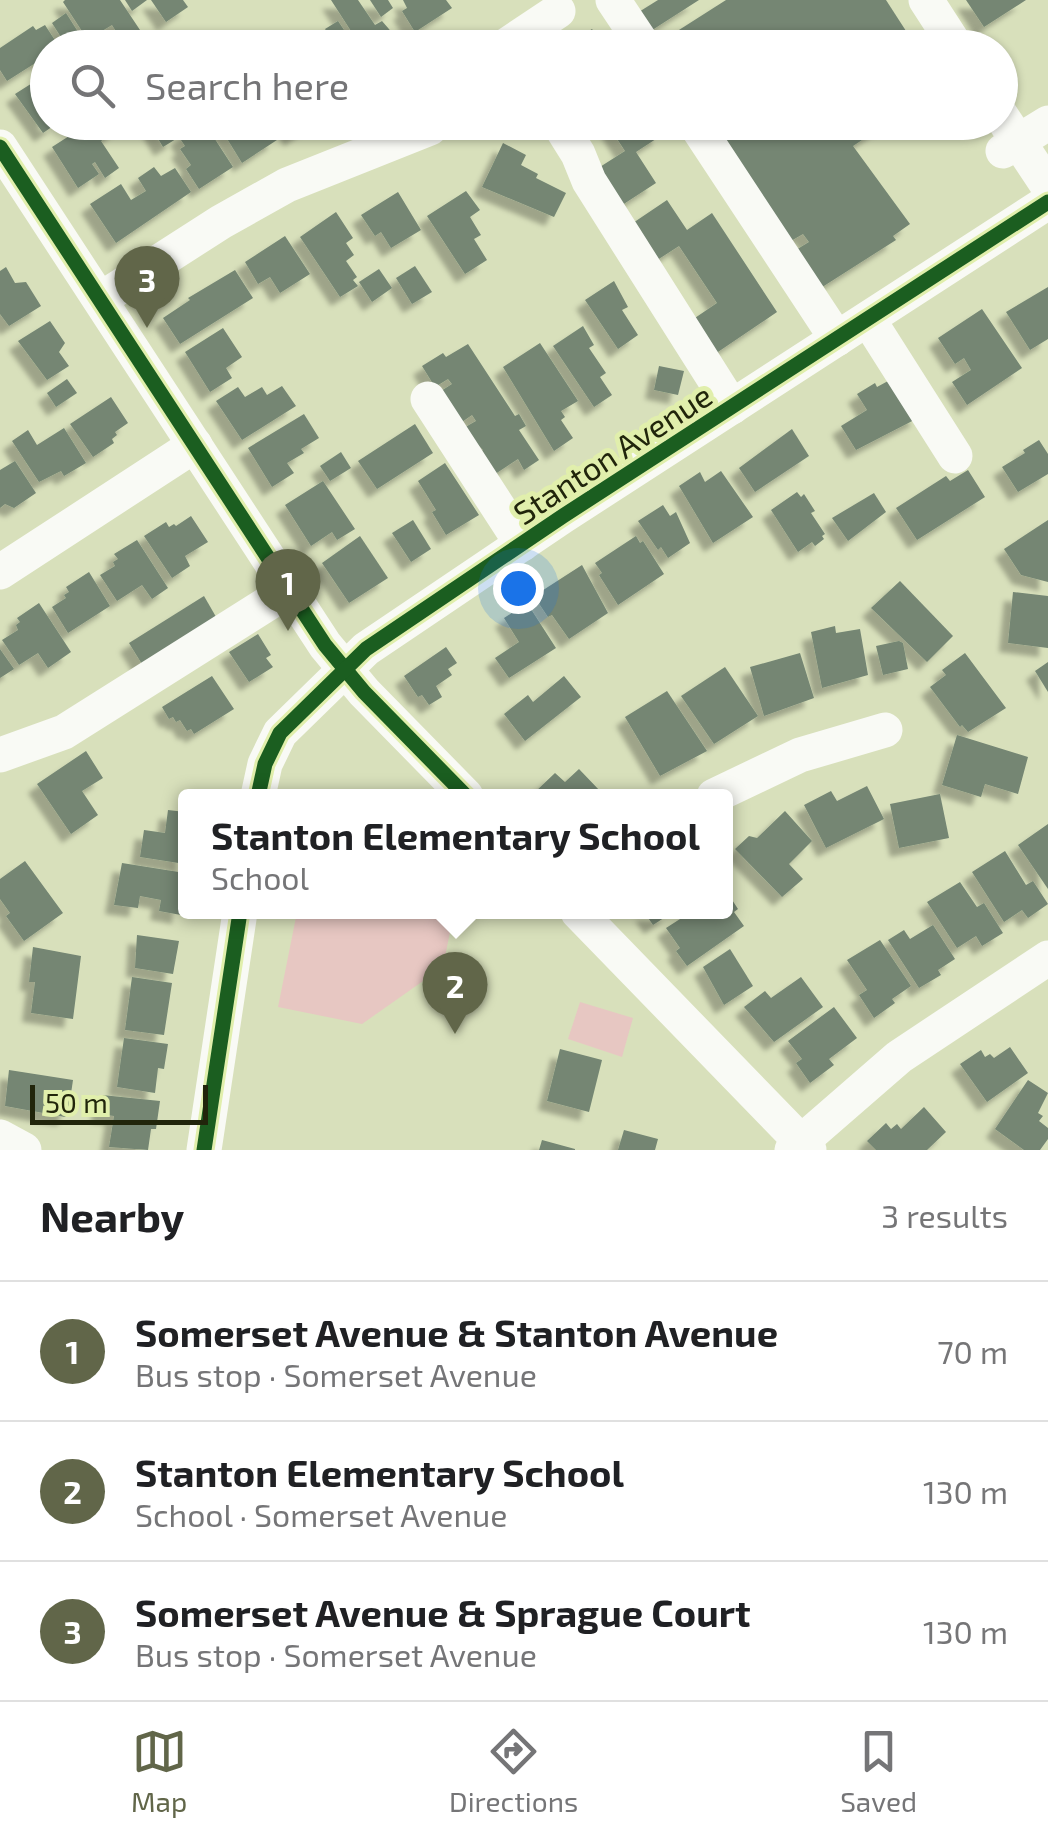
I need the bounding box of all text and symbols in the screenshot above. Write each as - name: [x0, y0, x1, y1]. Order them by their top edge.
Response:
- search box: [30, 30, 1018, 140]
- icon: search: [65, 58, 120, 113]
- text: Search here: [145, 62, 349, 108]
- pin: 3: [114, 245, 180, 328]
- street label: Stanton Avenue: [506, 375, 718, 531]
- pin: 1: [256, 548, 320, 631]
- your location: [493, 563, 544, 614]
- popup: [178, 789, 733, 919]
- text: Stanton Elementary School: [211, 812, 700, 858]
- text: School: [211, 858, 309, 896]
- pin: 2: [422, 952, 488, 1034]
- scale bar: [30, 1080, 208, 1124]
- text: 50 m: [45, 1085, 108, 1119]
- text: Nearby: [40, 1190, 184, 1240]
- text: 3 results: [881, 1196, 1008, 1234]
- text: Somerset Avenue & Stanton Avenue: [135, 1309, 778, 1355]
- text: 1: [66, 1332, 79, 1370]
- text: 70 m: [937, 1332, 1008, 1370]
- text: Bus stop · Somerset Avenue: [135, 1355, 537, 1393]
- text: Stanton Elementary School: [135, 1449, 624, 1495]
- text: 2: [63, 1472, 82, 1510]
- text: 130 m: [923, 1472, 1008, 1510]
- text: School · Somerset Avenue: [135, 1495, 507, 1533]
- text: Somerset Avenue & Sprague Court: [135, 1589, 750, 1635]
- text: 3: [63, 1612, 82, 1650]
- text: 130 m: [923, 1612, 1008, 1650]
- text: Bus stop · Somerset Avenue: [135, 1635, 537, 1673]
- tab: Map: [131, 1724, 187, 1818]
- tab: Directions: [449, 1724, 578, 1818]
- tab: Saved: [840, 1724, 917, 1818]

